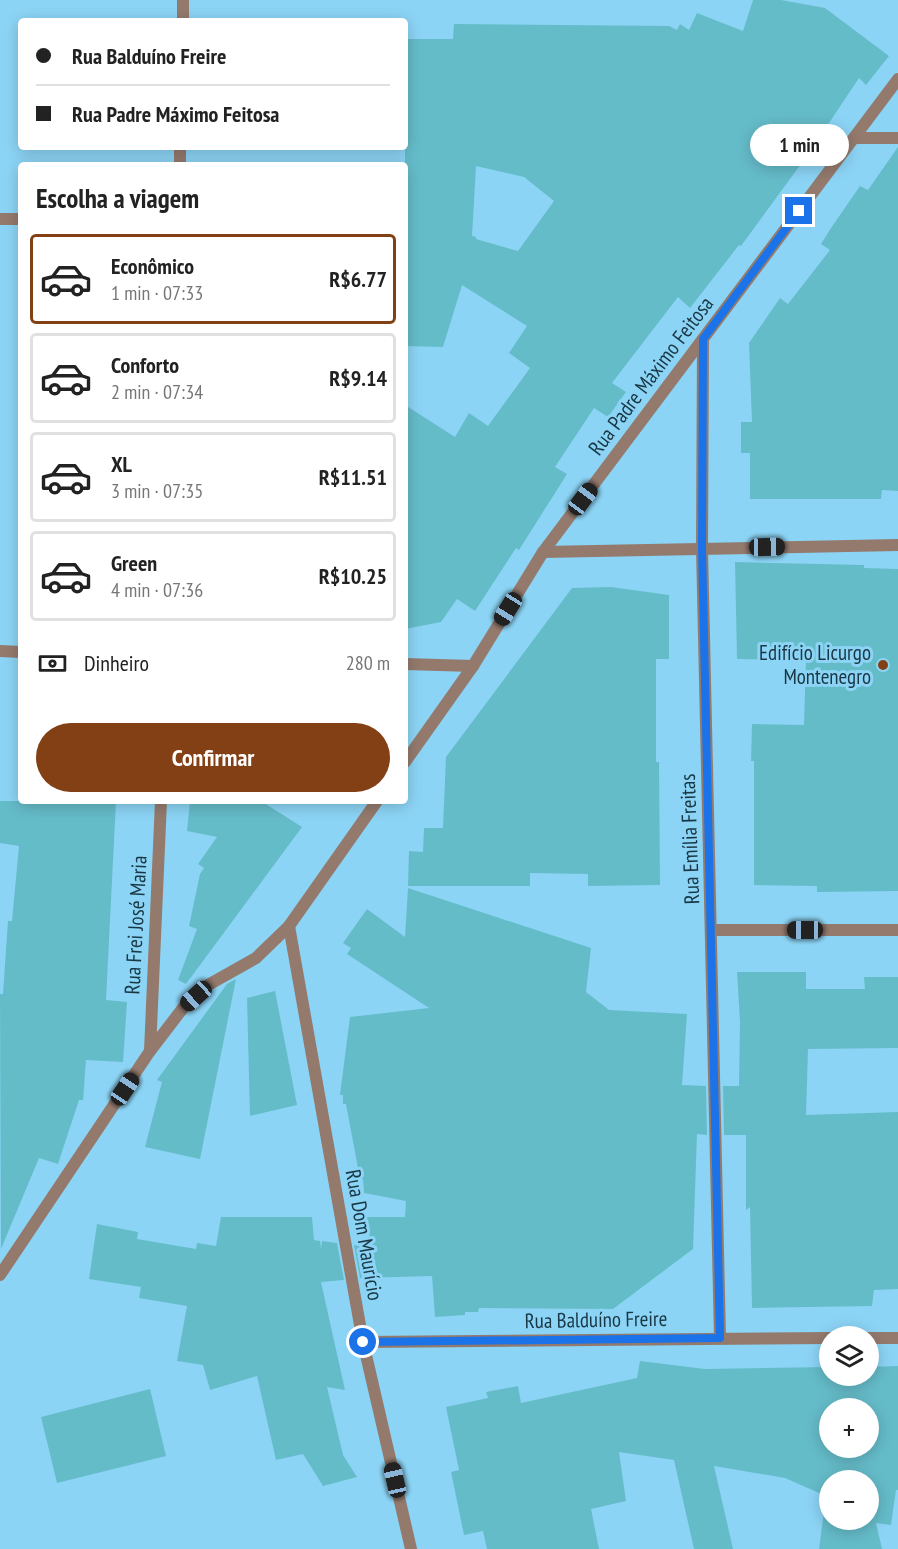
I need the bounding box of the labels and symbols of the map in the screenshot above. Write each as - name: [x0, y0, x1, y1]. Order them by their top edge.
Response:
- callout: 1 min: [750, 124, 848, 166]
- route end: [785, 197, 812, 224]
- street label: Rua Padre Máximo Feitosa: [582, 291, 719, 460]
- car: [565, 479, 601, 519]
- car: [749, 538, 785, 556]
- car: [491, 589, 525, 629]
- place label: Edifício Licurgo Montenegro: [759, 639, 871, 690]
- marker: Edifício Licurgo Montenegro: [876, 658, 890, 672]
- street label: Rua Emília Freitas: [674, 773, 705, 905]
- street label: Rua Frei José Maria: [118, 855, 153, 995]
- car: [787, 921, 823, 939]
- car: [177, 977, 215, 1015]
- car: [107, 1069, 143, 1109]
- street label: Rua Dom Maurício: [340, 1167, 389, 1303]
- street label: Rua Balduíno Freire: [524, 1305, 668, 1334]
- route start: [349, 1328, 376, 1355]
- car: [382, 1460, 408, 1500]

